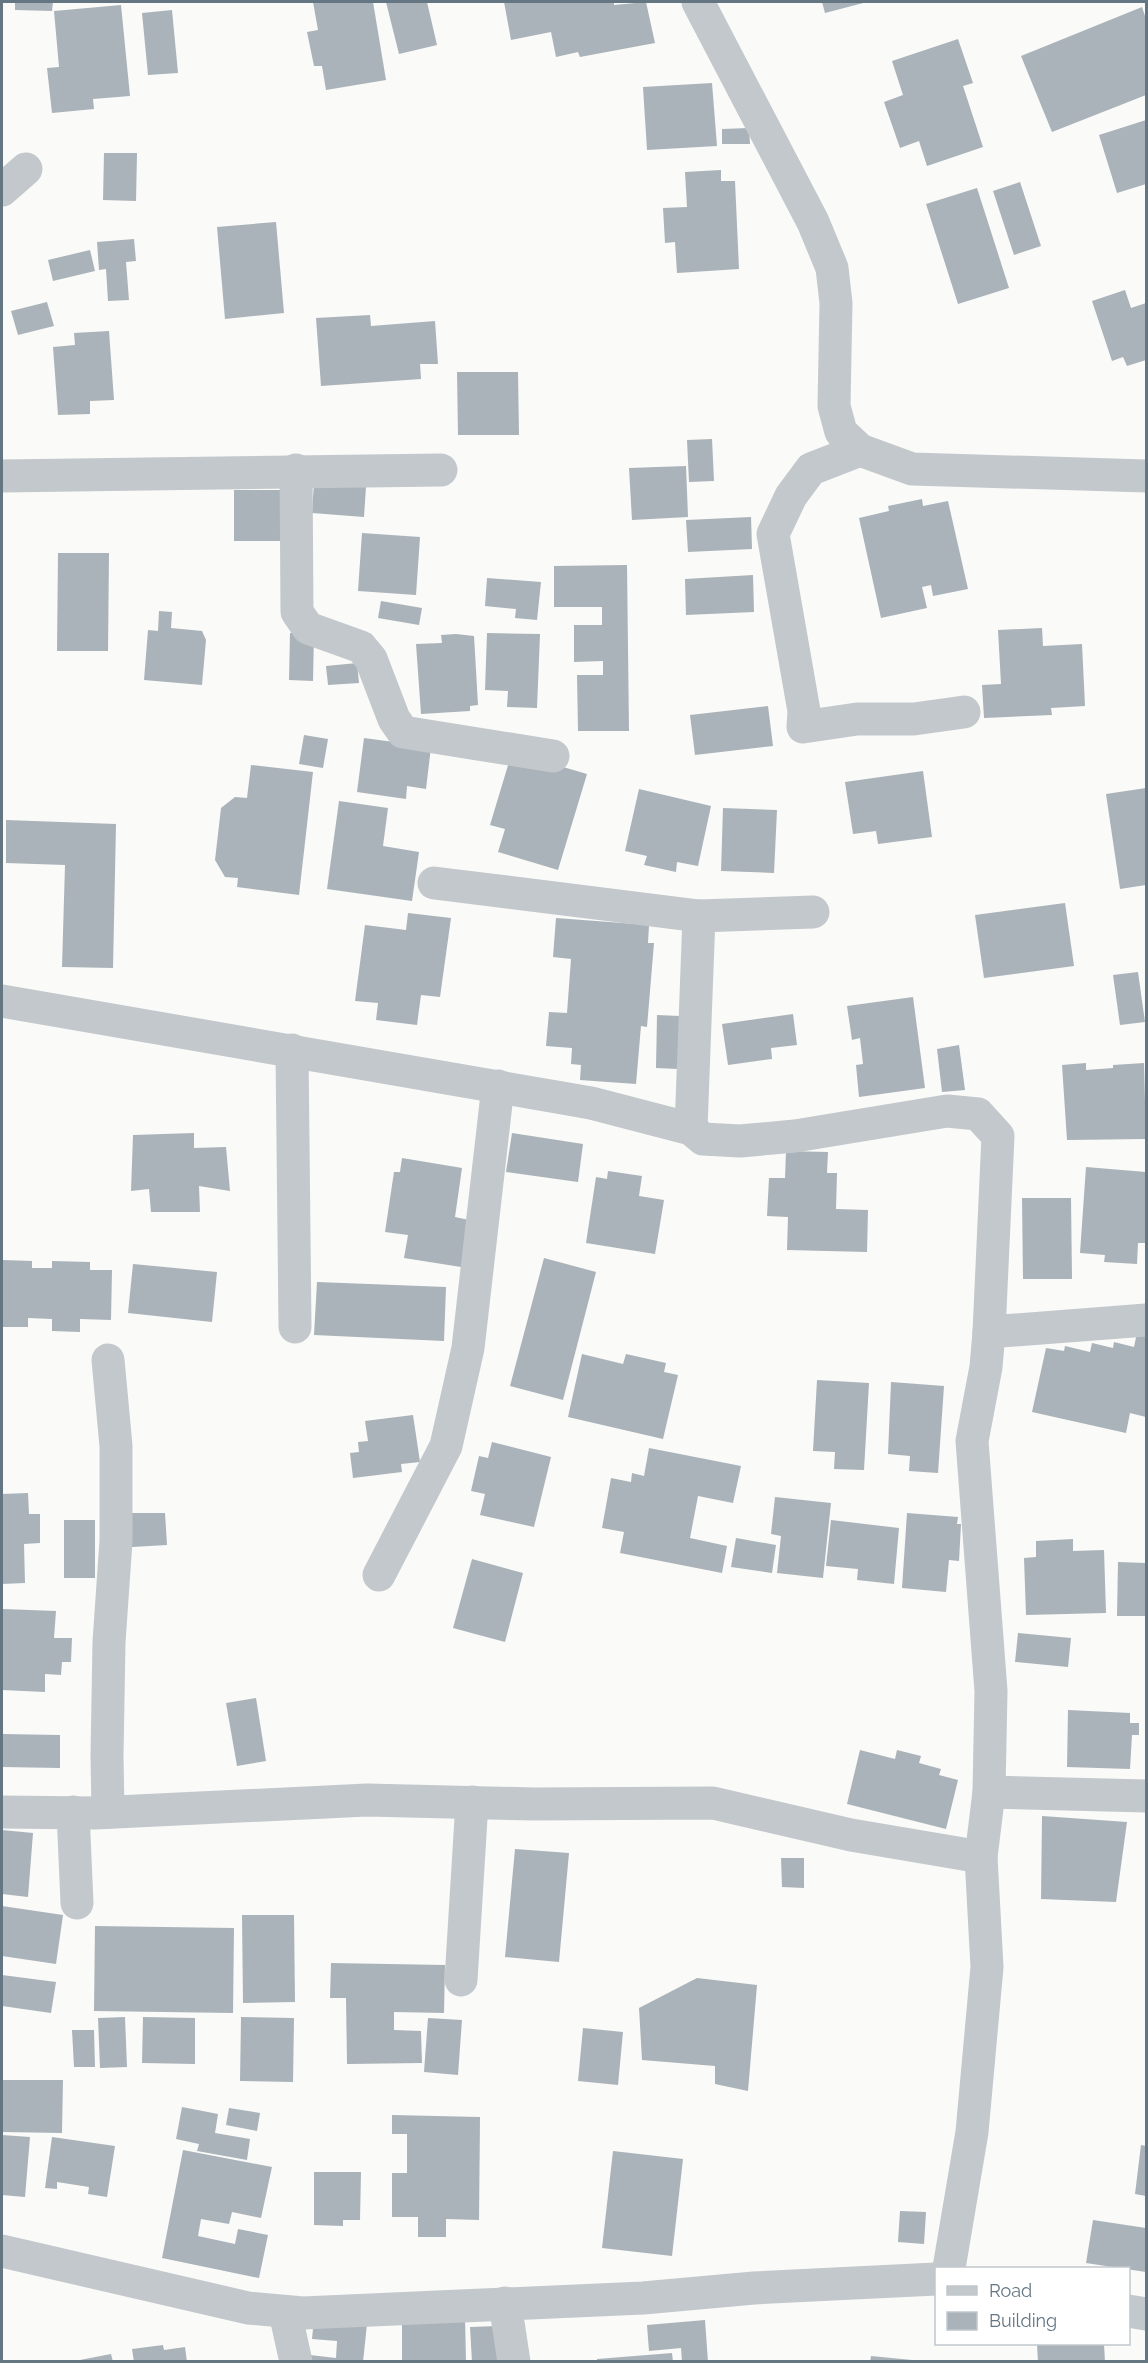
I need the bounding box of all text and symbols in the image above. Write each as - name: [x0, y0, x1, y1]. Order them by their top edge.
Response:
- legend: [935, 2267, 1130, 2345]
- text: Road: [989, 2280, 1032, 2301]
- text: Building: [989, 2310, 1057, 2331]

